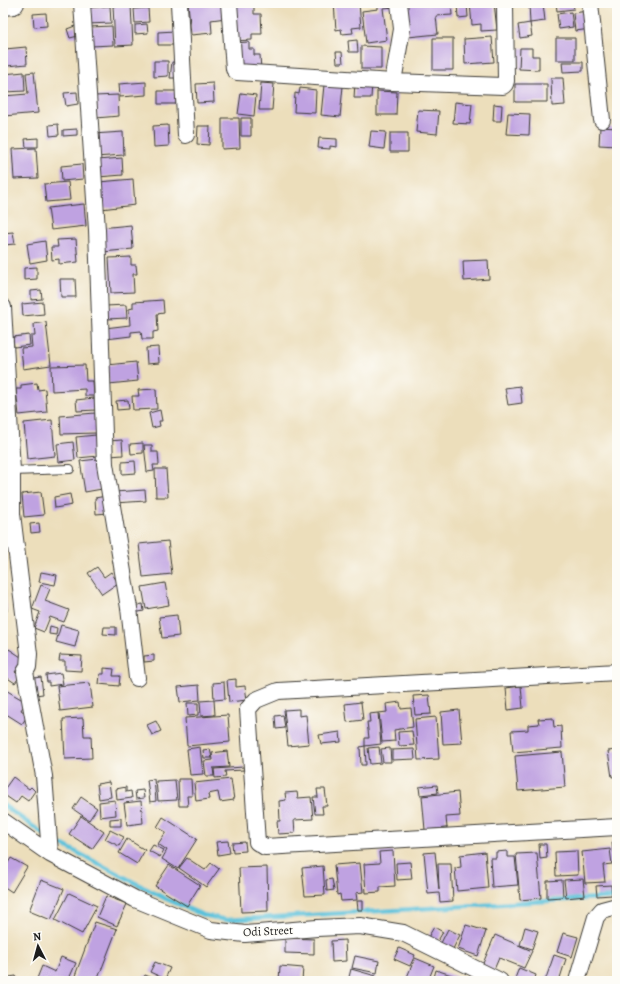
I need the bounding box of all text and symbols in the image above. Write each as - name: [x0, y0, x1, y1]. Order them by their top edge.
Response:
- street label: Odi Street: [243, 922, 293, 940]
- north arrow: [18, 926, 58, 966]
- text: N: [32, 929, 42, 944]

